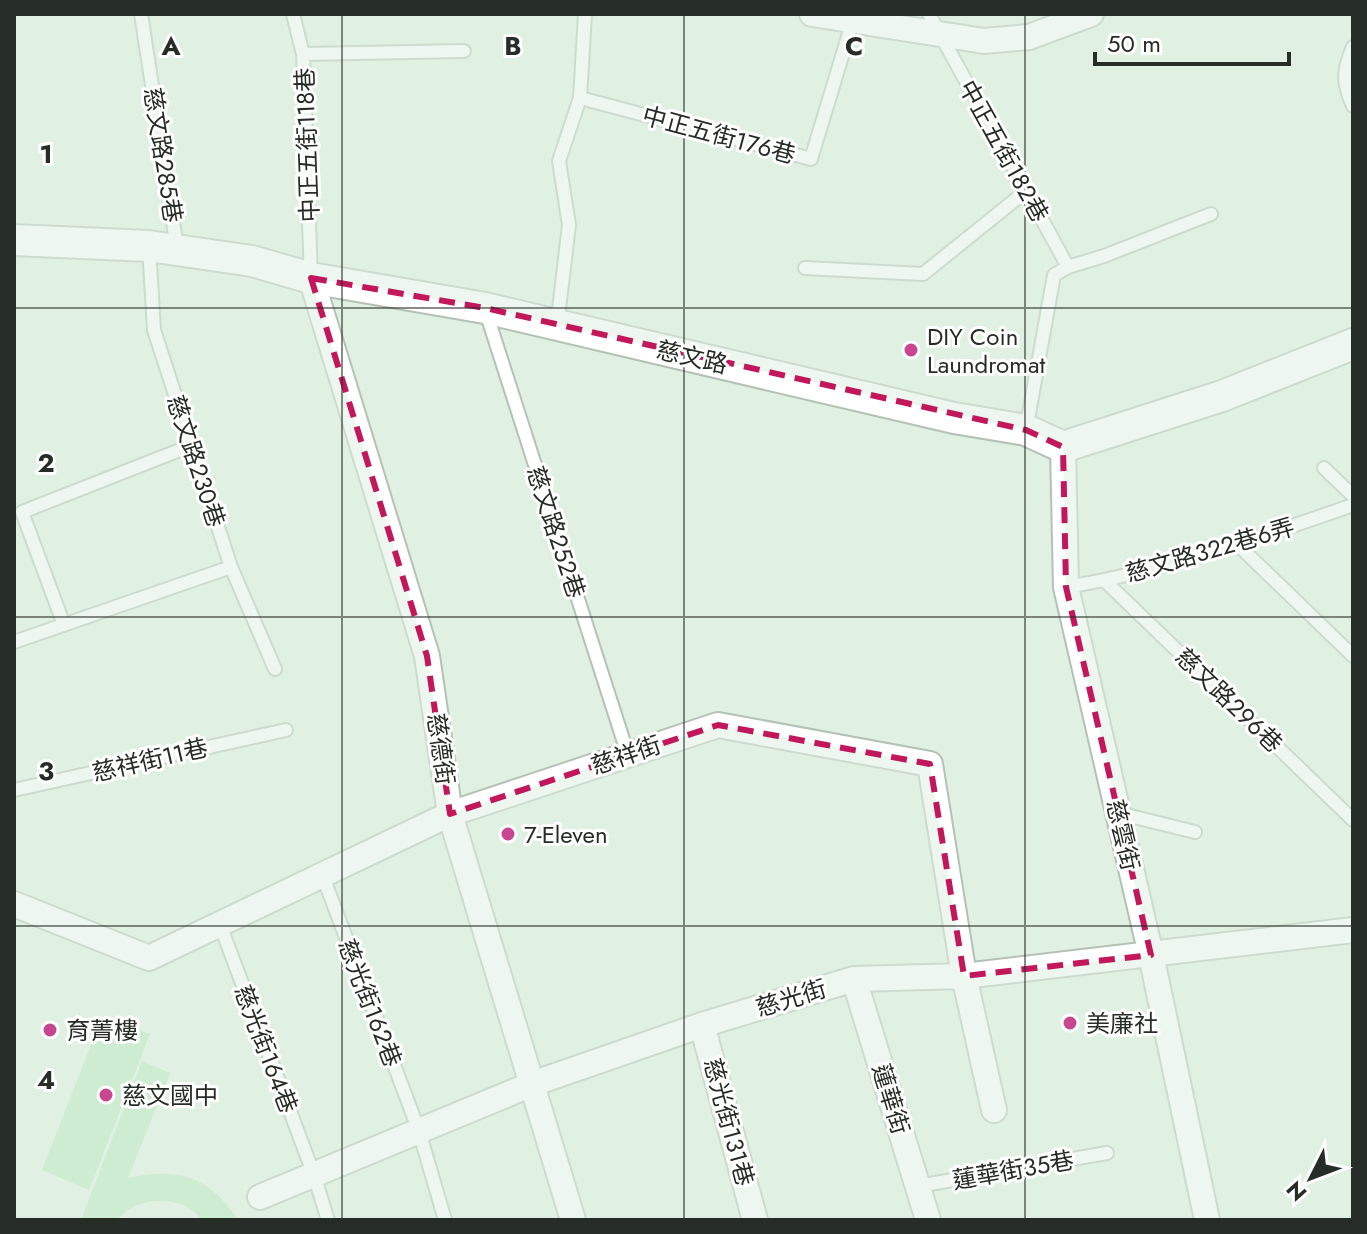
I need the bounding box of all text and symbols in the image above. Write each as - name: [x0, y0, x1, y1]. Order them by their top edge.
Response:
- scale bar: [1095, 16, 1289, 66]
- text: 50 m: [1107, 26, 1161, 61]
- text: A: [160, 27, 181, 65]
- text: B: [504, 27, 522, 65]
- text: C: [845, 27, 863, 65]
- street label: 中正五街118巷: [287, 67, 327, 223]
- street label: 中正五街182巷: [951, 74, 1057, 228]
- street label: 慈文路285巷: [135, 85, 191, 225]
- street label: 中正五街176巷: [639, 98, 799, 172]
- text: 1: [39, 135, 53, 173]
- place label: DIY Coin Laundromat: [927, 319, 1045, 382]
- street label: 慈文路: [653, 332, 731, 382]
- marker: DIY Coin Laundromat: [902, 341, 920, 359]
- street label: 慈文路230巷: [158, 390, 234, 532]
- text: 2: [37, 444, 55, 482]
- street label: 慈文路252巷: [518, 462, 594, 602]
- street label: 慈文路322巷6弄: [1121, 509, 1299, 591]
- street label: 慈文路296巷: [1167, 640, 1291, 760]
- street label: 慈德街: [419, 711, 463, 787]
- street label: 慈祥街: [586, 727, 666, 783]
- street label: 慈祥街11巷: [89, 730, 211, 790]
- text: 3: [38, 752, 54, 790]
- street label: 慈雲街: [1098, 796, 1148, 874]
- place label: 7-Eleven: [524, 817, 608, 852]
- marker: 7-Eleven: [499, 825, 517, 843]
- street label: 慈光街162巷: [330, 934, 410, 1072]
- street label: 慈光街: [751, 971, 831, 1025]
- street label: 慈光街164巷: [226, 980, 306, 1118]
- place label: 美廉社: [1086, 1006, 1158, 1041]
- place label: 育菁樓: [66, 1013, 138, 1048]
- marker: 美廉社: [1061, 1014, 1079, 1032]
- marker: 育菁樓: [41, 1021, 59, 1039]
- street label: 慈光街131巷: [695, 1054, 763, 1190]
- street label: 蓮華街: [864, 1059, 918, 1139]
- text: 4: [37, 1061, 55, 1099]
- place label: 慈文國中: [122, 1078, 218, 1113]
- marker: 慈文國中: [97, 1086, 115, 1104]
- north arrow: [1271, 1138, 1351, 1218]
- street label: 蓮華街35巷: [950, 1142, 1076, 1198]
- text: N: [1278, 1174, 1314, 1209]

